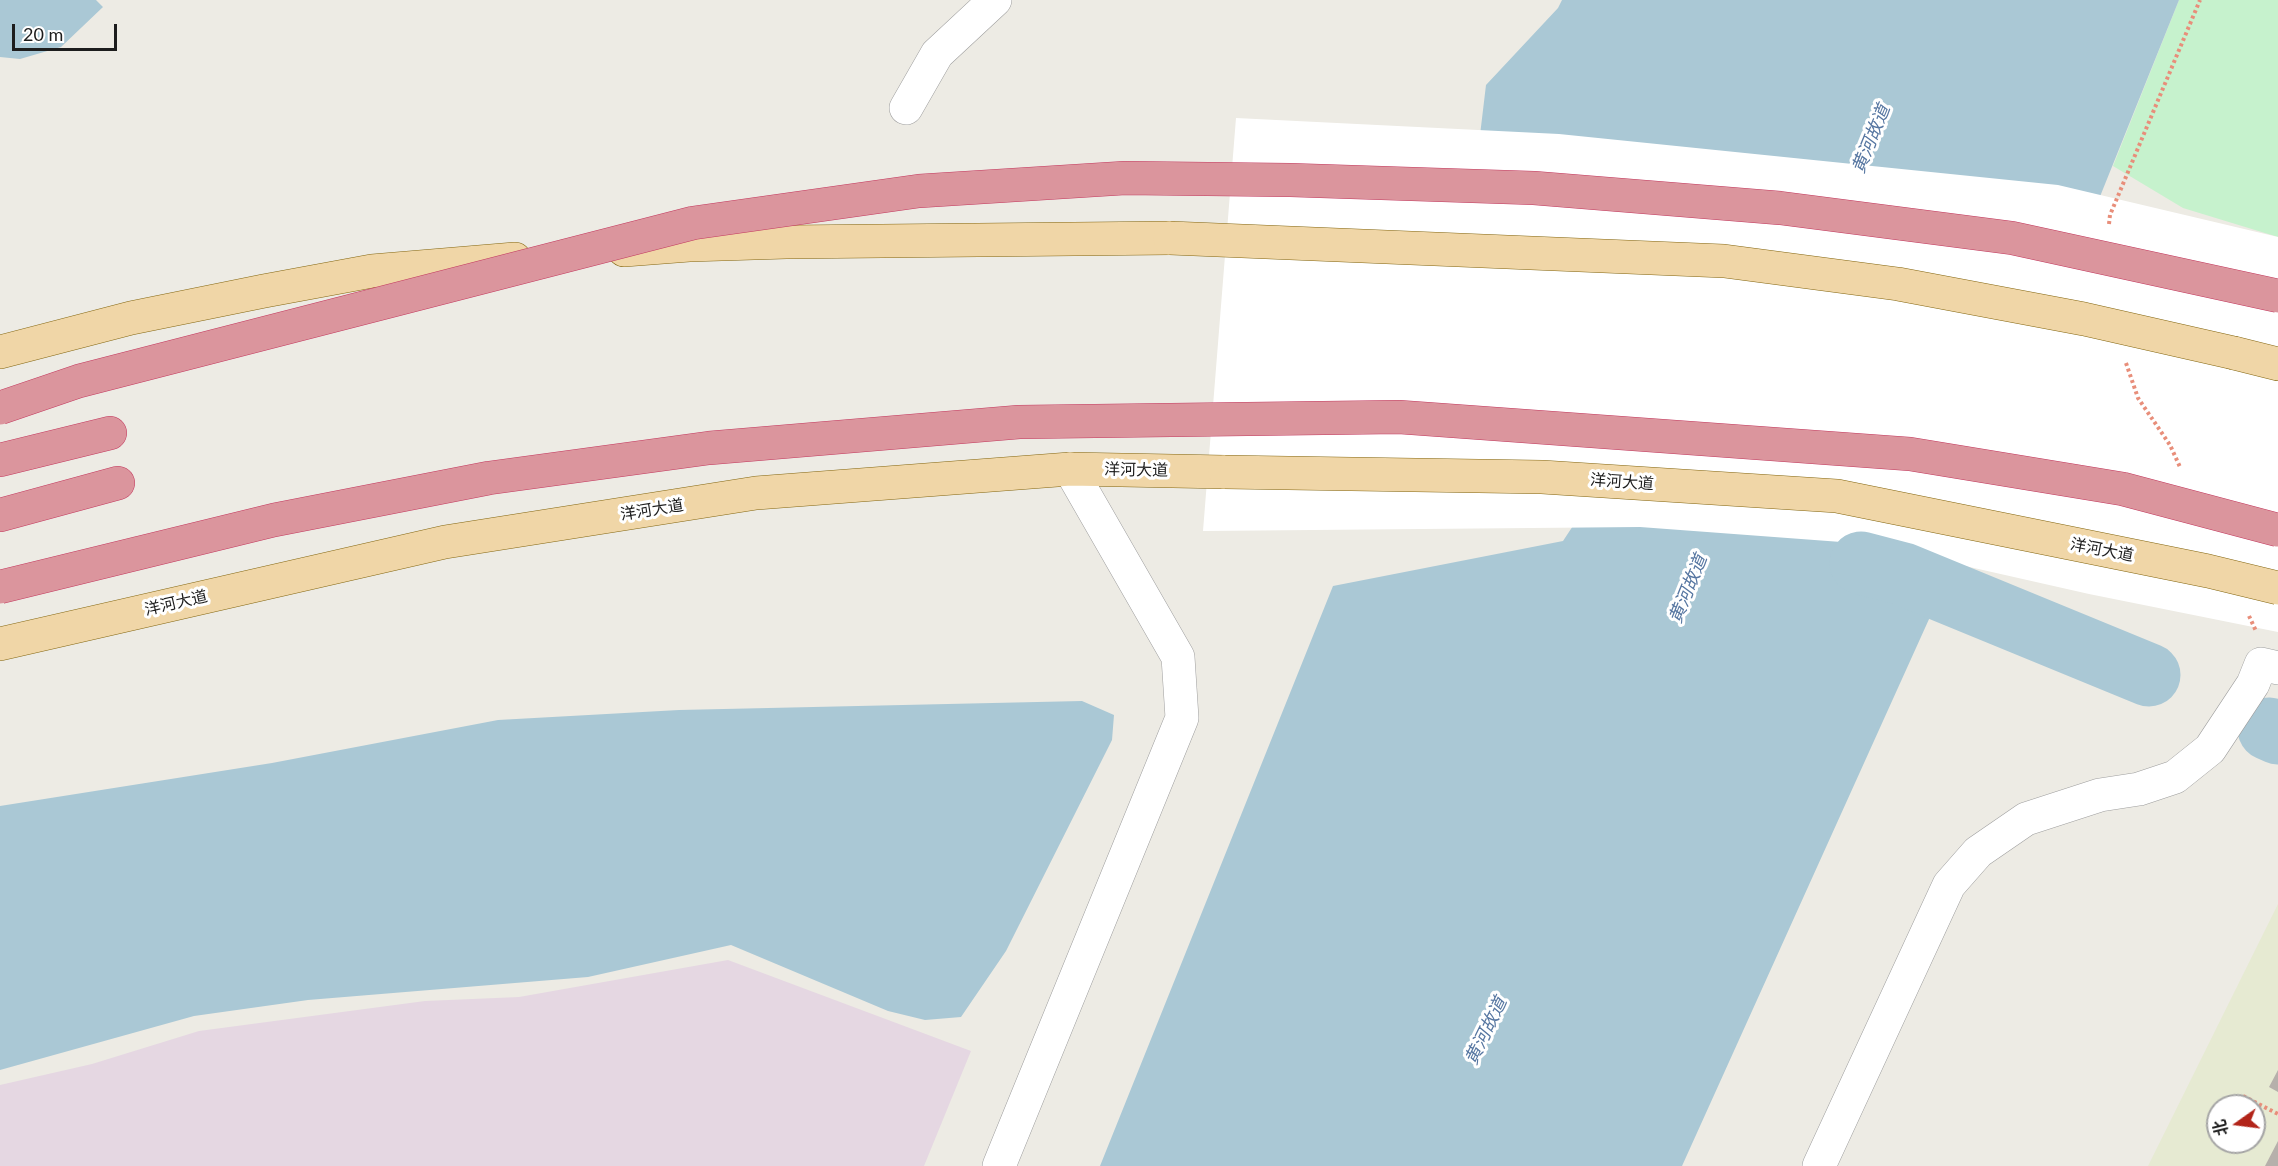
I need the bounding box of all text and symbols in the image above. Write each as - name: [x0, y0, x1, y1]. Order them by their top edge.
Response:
- scale bar: [15, 12, 120, 50]
- text: 20 m: [23, 23, 63, 45]
- water label: 黄河故道: [1848, 102, 1894, 176]
- street label: 洋河大道: [1104, 460, 1168, 480]
- street label: 洋河大道: [1589, 470, 1655, 494]
- street label: 洋河大道: [619, 496, 685, 524]
- street label: 洋河大道: [2069, 534, 2135, 566]
- water label: 黄河故道: [1665, 552, 1711, 626]
- street label: 洋河大道: [143, 586, 209, 620]
- water label: 黄河故道: [1461, 994, 1511, 1068]
- north arrow: [2206, 1094, 2266, 1154]
- text: 北: [2209, 1118, 2231, 1138]

